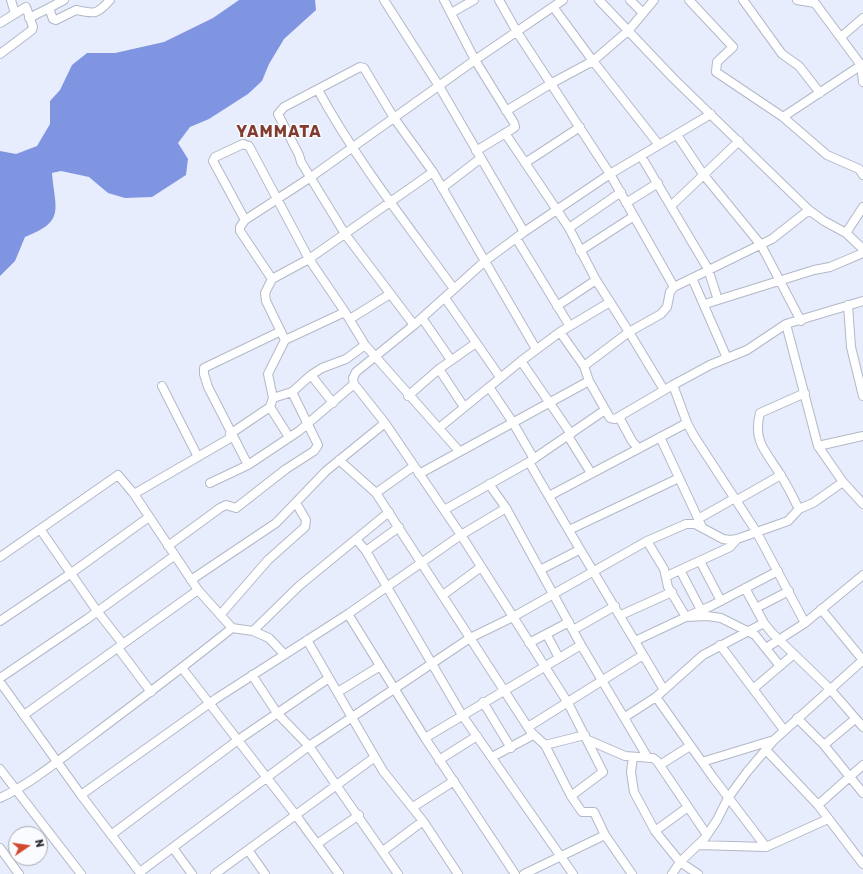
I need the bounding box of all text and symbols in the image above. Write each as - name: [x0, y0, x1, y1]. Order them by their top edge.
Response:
- district label: YAMMATA: [236, 122, 322, 142]
- north arrow: [8, 826, 48, 866]
- text: N: [32, 838, 46, 849]

